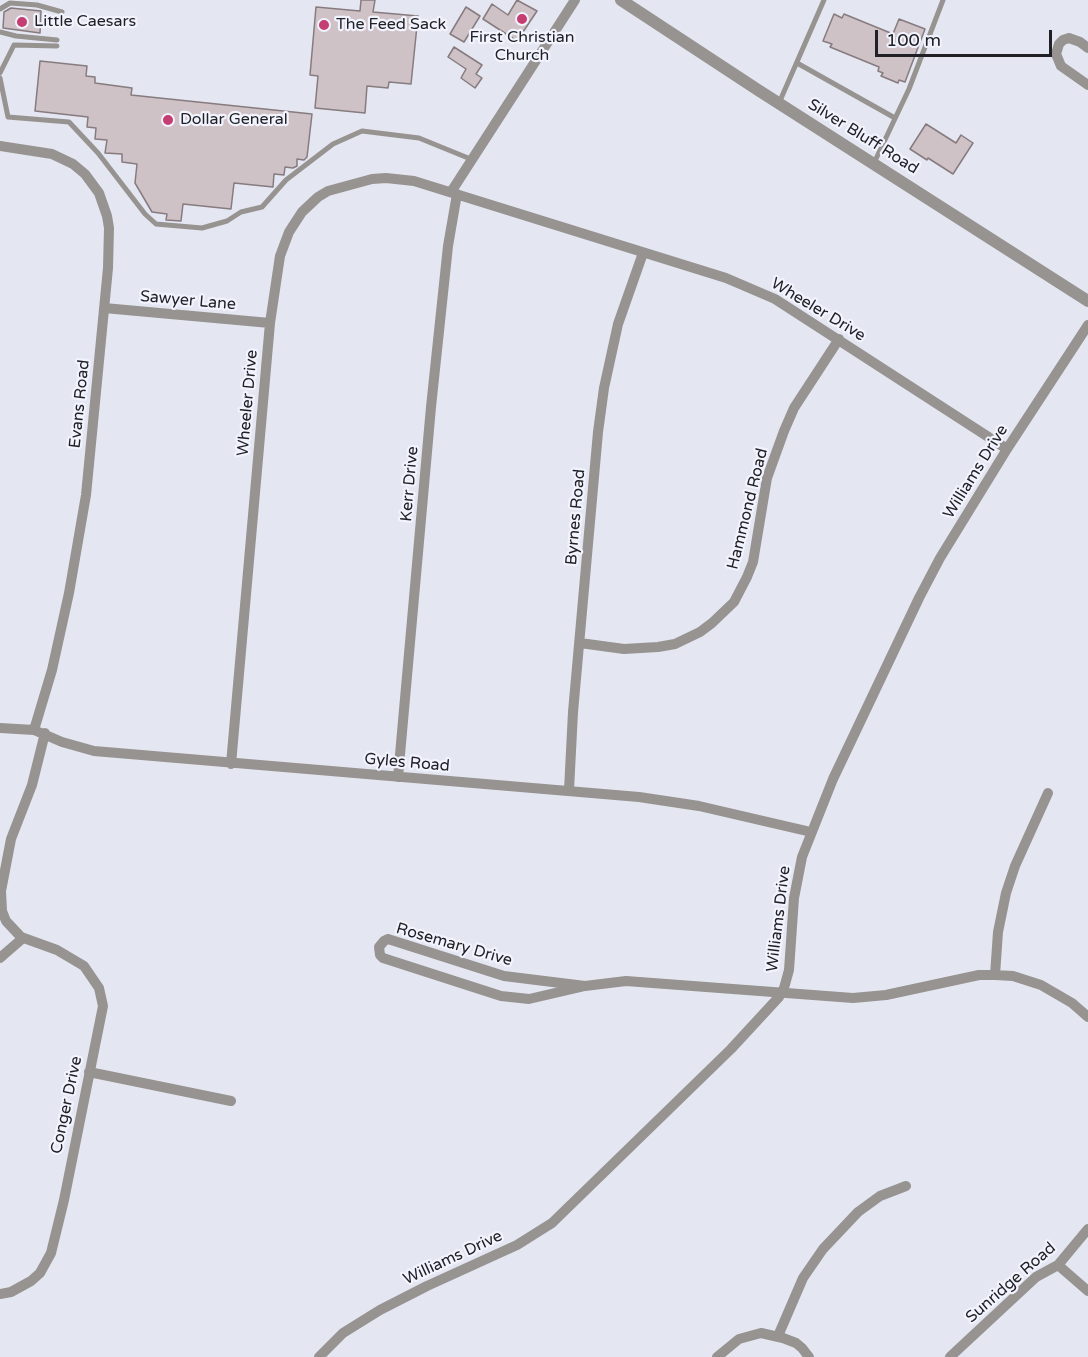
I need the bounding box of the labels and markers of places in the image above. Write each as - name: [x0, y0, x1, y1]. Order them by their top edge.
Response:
- place label: Little Caesars: [34, 12, 136, 32]
- marker: First Christian Church: [515, 12, 529, 26]
- marker: Little Caesars: [15, 15, 29, 29]
- place label: The Feed Sack: [336, 15, 446, 35]
- marker: The Feed Sack: [317, 18, 331, 32]
- place label: First Christian Church: [470, 28, 574, 66]
- place label: Dollar General: [180, 110, 288, 130]
- marker: Dollar General: [161, 113, 175, 127]

